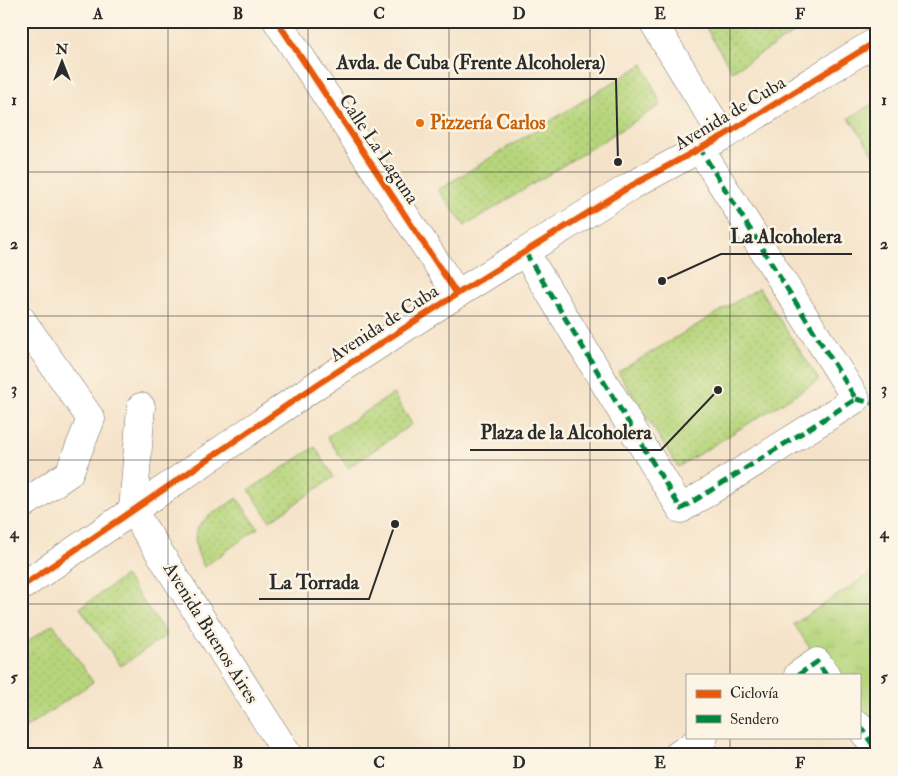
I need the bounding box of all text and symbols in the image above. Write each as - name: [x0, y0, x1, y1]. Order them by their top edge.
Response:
- text: A: [92, 4, 104, 24]
- text: B: [233, 4, 243, 24]
- text: C: [373, 4, 385, 24]
- text: D: [512, 4, 526, 24]
- text: E: [654, 4, 666, 24]
- text: F: [795, 4, 805, 24]
- north arrow: [38, 38, 88, 88]
- text: N: [55, 41, 69, 58]
- callout: Avda. de Cuba (Frente Alcoholera): [327, 44, 616, 79]
- text: Avda. de Cuba (Frente Alcoholera): [336, 50, 605, 75]
- street label: Avenida de Cuba: [669, 70, 790, 156]
- street label: Calle La Laguna: [333, 89, 425, 209]
- text: 1: [11, 90, 17, 110]
- text: 1: [881, 90, 887, 110]
- place label: Pizzería Carlos: [430, 111, 546, 135]
- marker: Pizzería Carlos: [414, 117, 426, 129]
- callout: La Alcoholera: [721, 219, 852, 254]
- text: La Alcoholera: [730, 224, 842, 249]
- text: 2: [10, 234, 18, 254]
- text: 2: [880, 234, 888, 254]
- street label: Avenida de Cuba: [324, 279, 443, 368]
- text: 3: [11, 379, 17, 399]
- text: 3: [881, 379, 887, 399]
- callout: Plaza de la Alcoholera: [470, 415, 661, 450]
- text: Plaza de la Alcoholera: [480, 420, 653, 445]
- text: 4: [9, 523, 20, 543]
- text: 4: [879, 523, 890, 543]
- street label: Avenida Buenos Aires: [157, 557, 264, 708]
- callout: La Torrada: [259, 564, 369, 599]
- text: La Torrada: [269, 570, 360, 595]
- text: 5: [10, 667, 18, 687]
- text: 5: [880, 667, 888, 687]
- legend: [686, 674, 860, 738]
- text: Ciclovía: [730, 684, 779, 703]
- text: Sendero: [730, 710, 779, 729]
- text: A: [92, 753, 104, 773]
- text: B: [233, 753, 243, 773]
- text: C: [373, 753, 385, 773]
- text: D: [512, 753, 526, 773]
- text: E: [654, 753, 666, 773]
- text: F: [795, 753, 805, 773]

